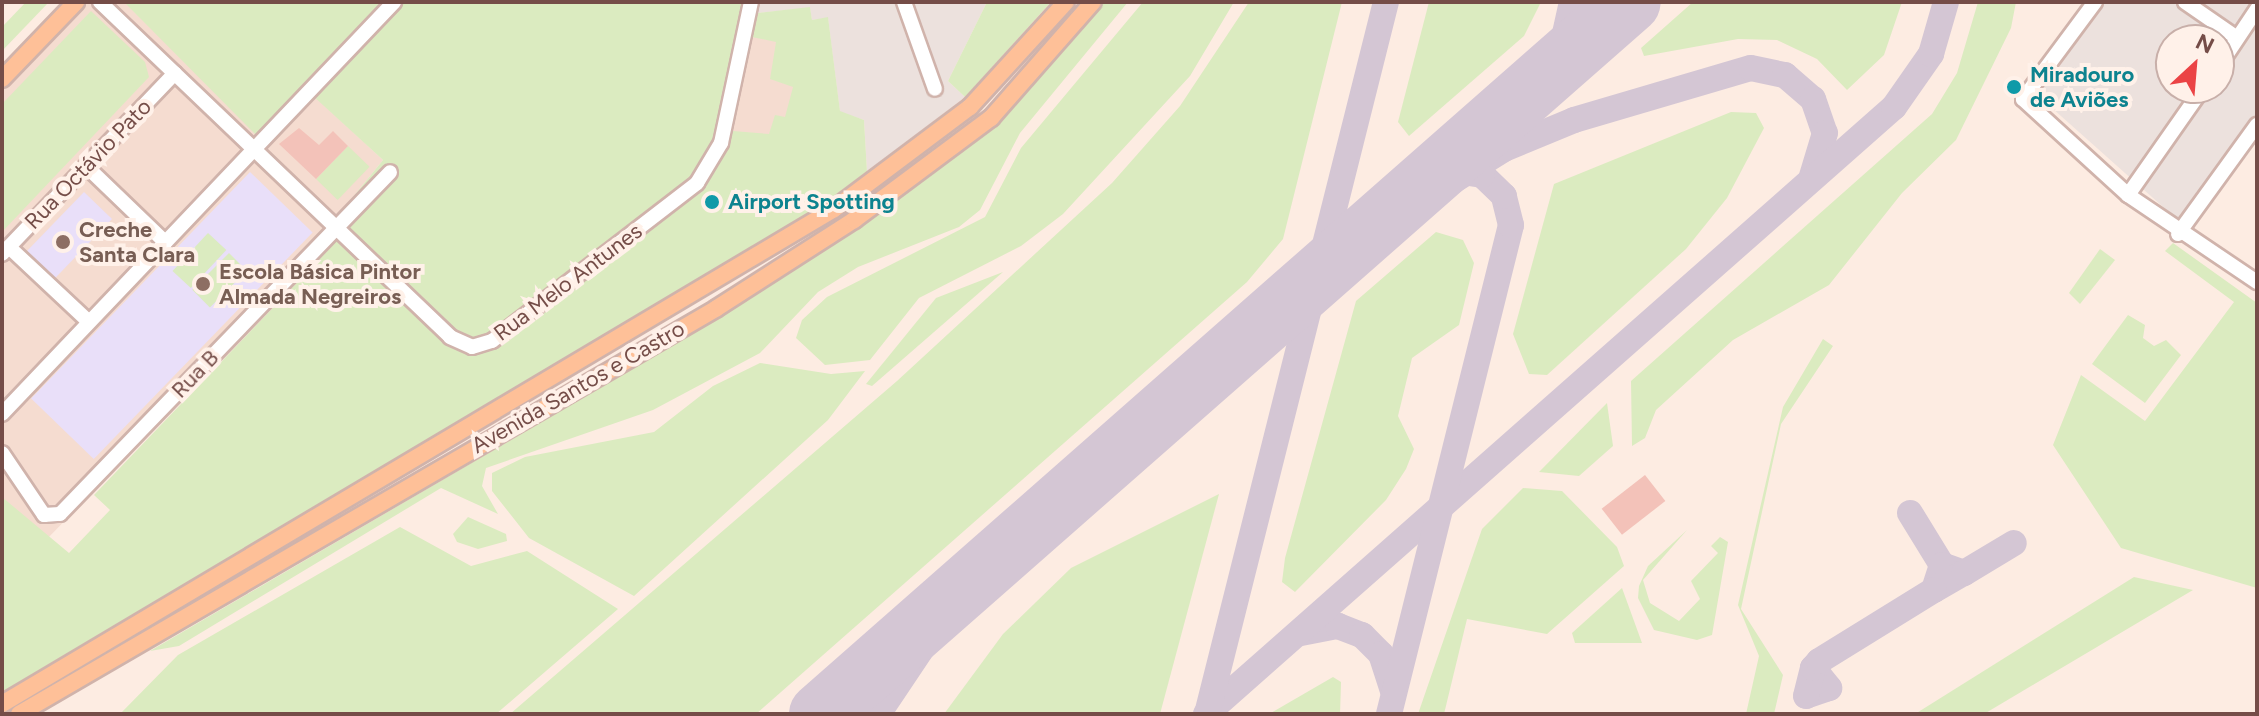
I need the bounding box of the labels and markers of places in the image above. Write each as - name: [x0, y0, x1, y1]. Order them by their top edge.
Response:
- place label: Miradouro de Aviões: [2030, 61, 2134, 112]
- marker: Miradouro de Aviões: [2005, 78, 2023, 96]
- place label: Airport Spotting: [728, 189, 895, 215]
- marker: Airport Spotting: [703, 193, 721, 211]
- place label: Creche Santa Clara: [79, 216, 195, 268]
- marker: Creche Santa Clara: [54, 233, 72, 251]
- place label: Escola Básica Pintor Almada Negreiros: [219, 258, 421, 310]
- marker: Escola Básica Pintor Almada Negreiros: [194, 275, 212, 293]

